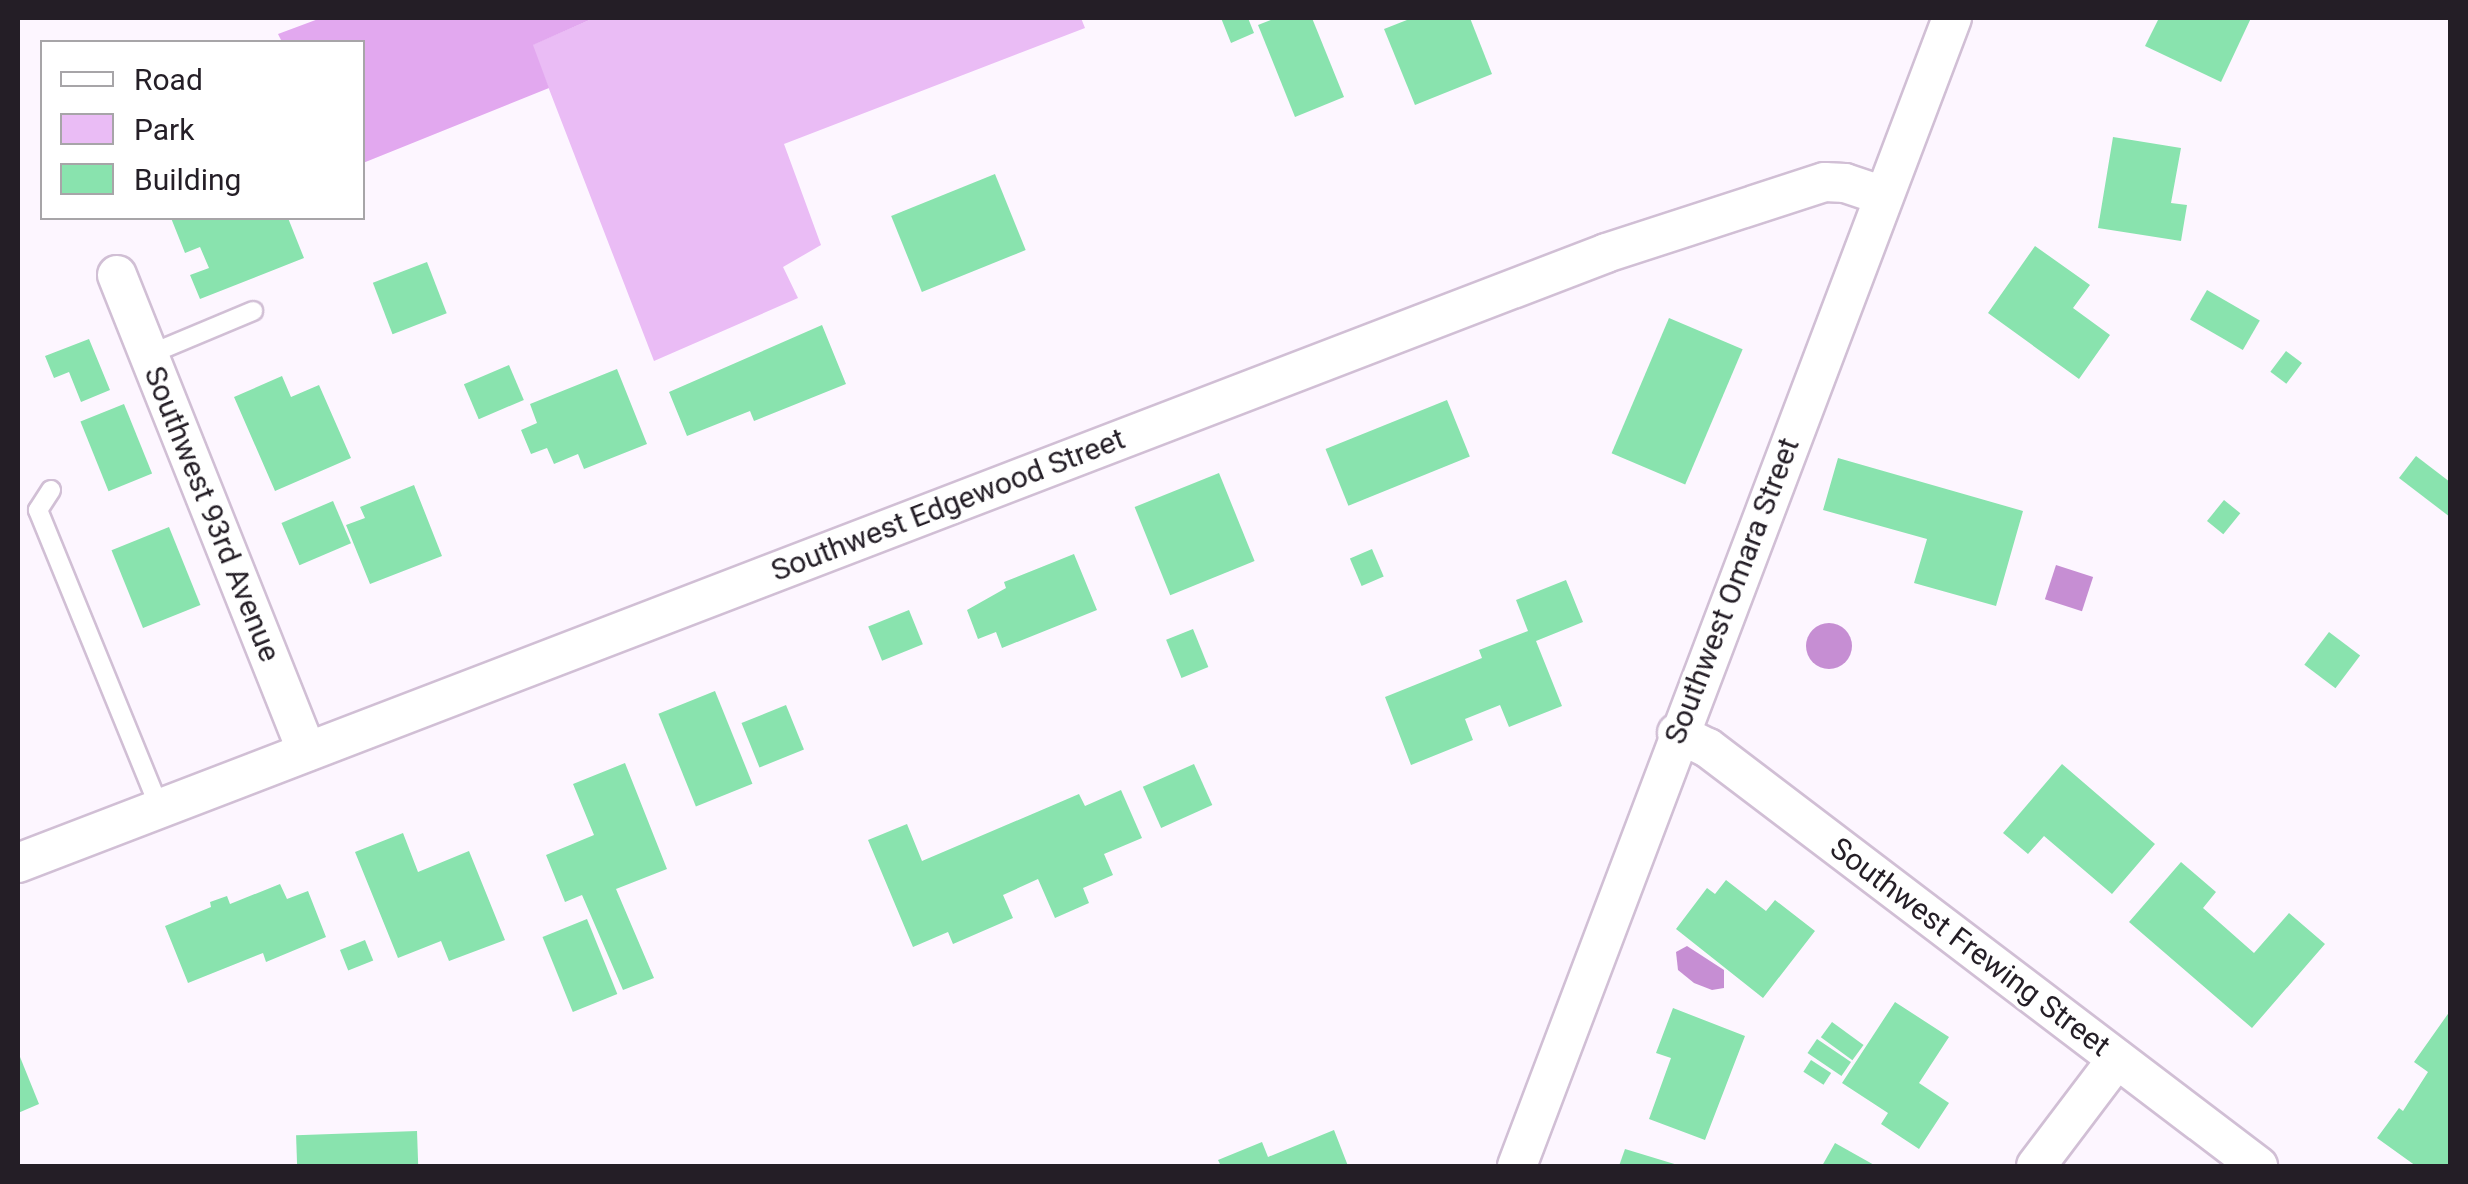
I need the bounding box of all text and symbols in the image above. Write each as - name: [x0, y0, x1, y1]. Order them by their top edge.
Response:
- legend: [40, 40, 365, 220]
- text: Road: [134, 62, 203, 97]
- text: Park: [134, 112, 194, 147]
- text: Building: [134, 162, 241, 197]
- street label: Southwest 93rd Avenue: [136, 361, 288, 667]
- street label: Southwest Edgewood Street: [766, 421, 1130, 589]
- street label: Southwest Omara Street: [1657, 433, 1807, 749]
- street label: Southwest Frewing Street: [1823, 830, 2117, 1064]

